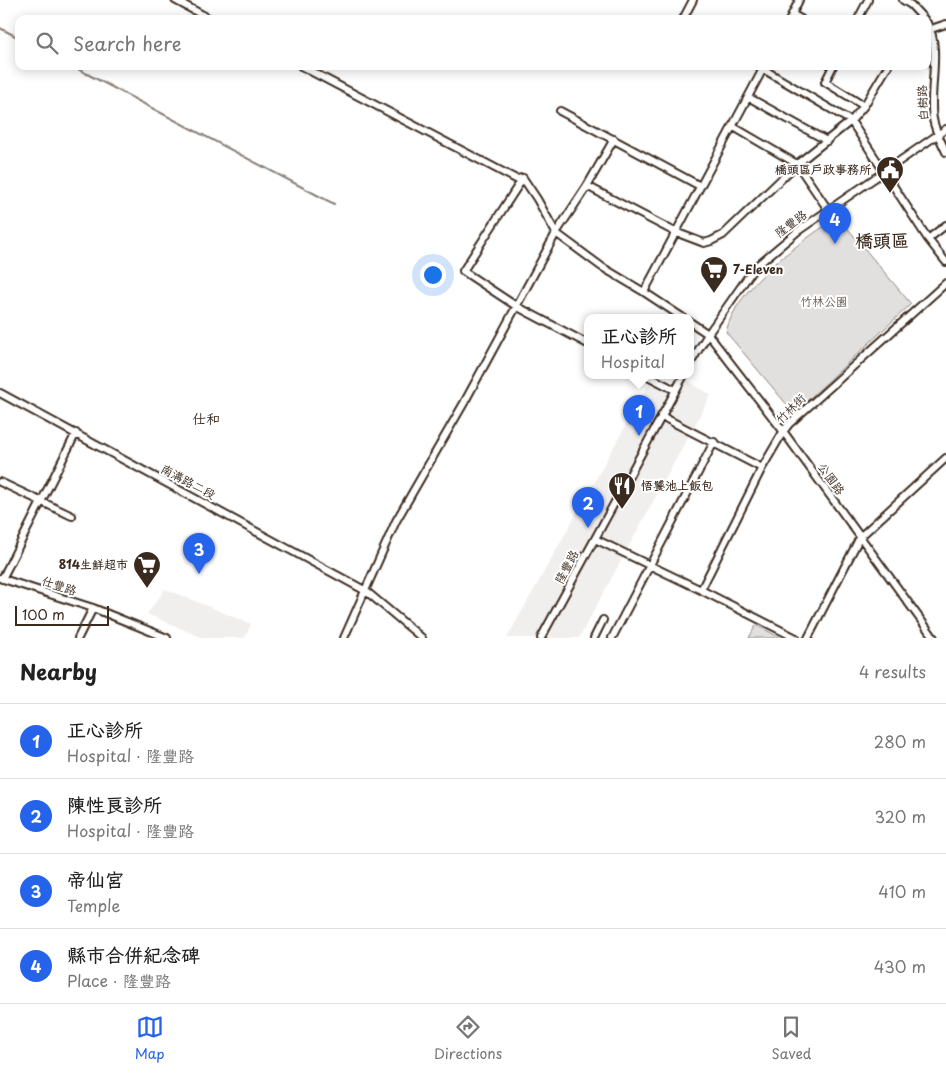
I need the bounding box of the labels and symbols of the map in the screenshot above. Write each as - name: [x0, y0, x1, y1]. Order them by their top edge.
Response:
- street label: 白樹路: [912, 85, 932, 122]
- public building icon: 橋頭區戶政事務所: [875, 155, 905, 194]
- place label: 橋頭區戶政事務所: [775, 160, 872, 178]
- pin: 4: [819, 203, 851, 244]
- street label: 隆豐路: [771, 205, 810, 241]
- district label: 橋頭區: [855, 226, 909, 253]
- supermarket icon: 7-Eleven: [699, 255, 729, 294]
- place label: 7-Eleven: [733, 260, 783, 278]
- your location: [420, 262, 446, 288]
- park label: 竹林公園: [800, 292, 848, 310]
- street label: 竹林街: [771, 389, 809, 427]
- pin: 1: [623, 395, 655, 436]
- district label: 仕和: [192, 408, 220, 429]
- street label: 南溝路二段: [158, 459, 219, 503]
- street label: 公園路: [814, 459, 850, 498]
- restaurant icon: 悟饕池上飯包: [607, 471, 637, 510]
- place label: 悟饕池上飯包: [641, 476, 713, 494]
- pin: 2: [572, 487, 604, 528]
- pin: 3: [183, 533, 215, 574]
- street label: 隆豐路: [550, 546, 583, 587]
- supermarket icon: 814生鮮超市: [132, 550, 162, 589]
- place label: 814生鮮超市: [59, 555, 128, 573]
- street label: 仕豐路: [39, 571, 79, 599]
- scale bar: [15, 603, 109, 626]

